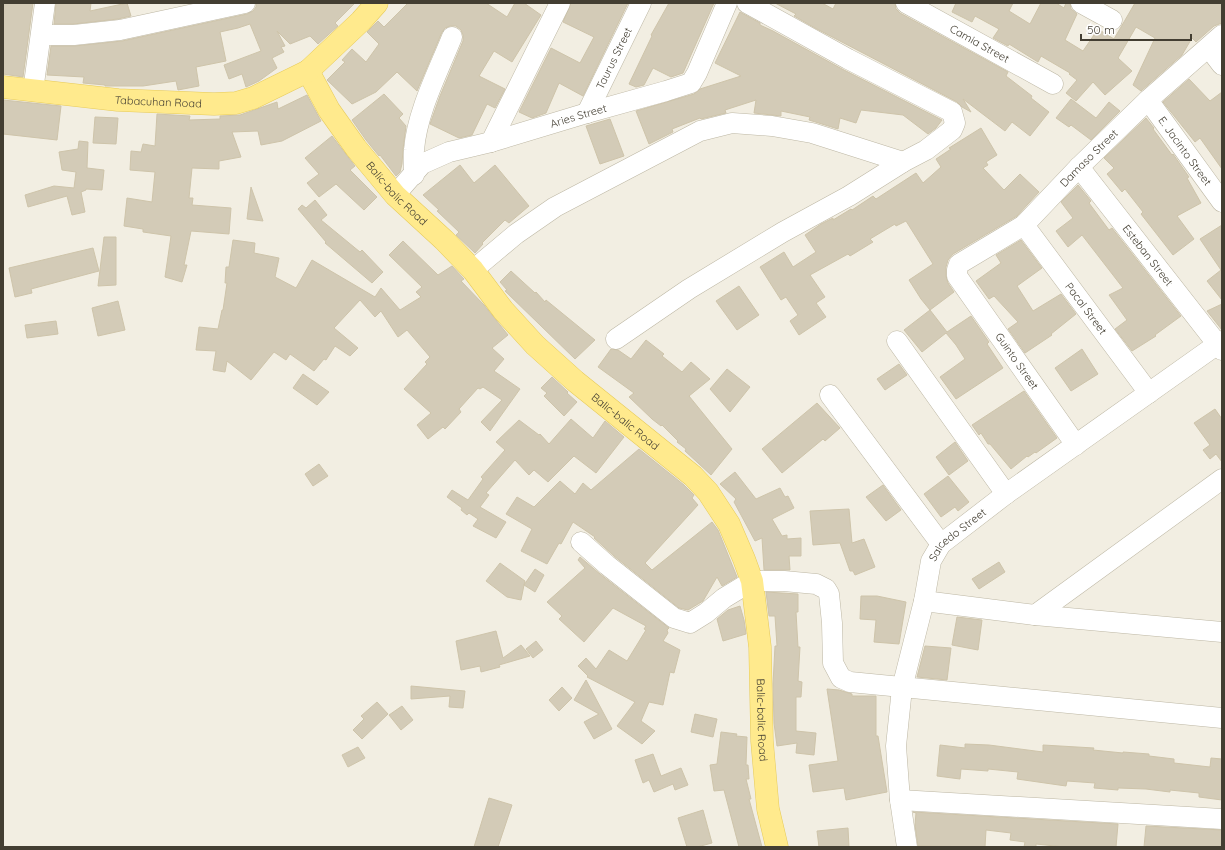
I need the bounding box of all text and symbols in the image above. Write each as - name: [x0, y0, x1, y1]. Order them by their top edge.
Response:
- scale bar: [1081, 16, 1191, 42]
- street label: Camia Street: [947, 21, 1012, 66]
- text: 50 m: [1087, 22, 1115, 37]
- street label: Taurus Street: [593, 25, 635, 91]
- street label: Tabacuhan Road: [114, 93, 202, 110]
- street label: Aries Street: [548, 101, 608, 131]
- street label: E. Jacinto Street: [1155, 114, 1215, 189]
- street label: Damaso Street: [1057, 126, 1121, 190]
- street label: Balic-balic Road: [363, 159, 430, 228]
- street label: Esteban Street: [1120, 222, 1176, 289]
- street label: Pacal Street: [1062, 280, 1110, 337]
- street label: Guinto Street: [992, 330, 1042, 392]
- street label: Balic-balic Road: [589, 390, 662, 453]
- street label: Salcedo Street: [925, 505, 989, 564]
- street label: Balic-balic Road: [754, 678, 771, 762]

